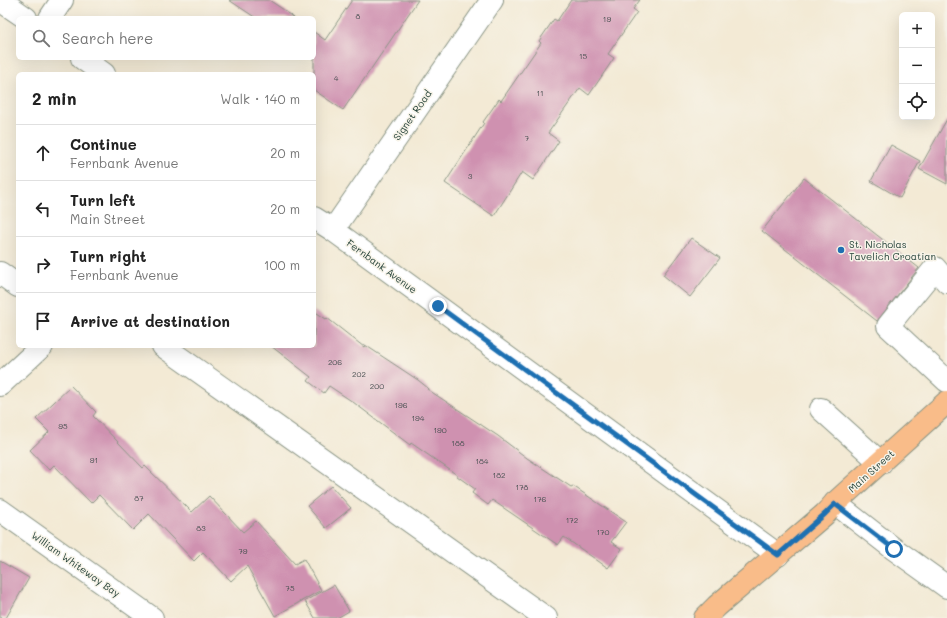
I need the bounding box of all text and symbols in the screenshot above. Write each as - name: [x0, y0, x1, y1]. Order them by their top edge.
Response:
- house number: 8: [356, 11, 361, 21]
- map controls: [899, 12, 935, 120]
- button: +: [899, 12, 935, 48]
- house number: 19: [603, 14, 611, 24]
- search box: [16, 16, 316, 60]
- icon: search: [30, 27, 52, 49]
- text: Search here: [62, 28, 153, 48]
- button: −: [899, 48, 935, 84]
- house number: 15: [579, 51, 587, 61]
- house number: 4: [334, 73, 339, 83]
- button: locate: [899, 84, 935, 120]
- text: 2 min: [32, 87, 77, 109]
- street label: Signet Road: [389, 87, 435, 143]
- house number: 11: [536, 88, 544, 98]
- text: Walk · 140 m: [220, 90, 300, 107]
- house number: 7: [525, 133, 530, 143]
- text: Continue: [70, 134, 137, 154]
- icon: ahead: [32, 142, 54, 164]
- text: 20 m: [270, 144, 300, 161]
- text: Fernbank Avenue: [70, 154, 179, 171]
- house number: 3: [468, 171, 473, 181]
- text: Turn left: [70, 190, 135, 210]
- icon: left: [32, 198, 54, 220]
- text: 20 m: [270, 200, 300, 217]
- text: Main Street: [70, 210, 145, 227]
- street label: Fernbank Avenue: [344, 236, 420, 296]
- place label: St. Nicholas Tavelich Croatian: [849, 237, 936, 263]
- marker: St. Nicholas Tavelich Croatian: [836, 245, 846, 255]
- text: Turn right: [70, 246, 147, 266]
- icon: right: [32, 254, 54, 276]
- text: 100 m: [264, 256, 300, 273]
- text: Fernbank Avenue: [70, 266, 179, 283]
- route end: [429, 297, 447, 315]
- icon: arrive: [32, 310, 54, 332]
- text: Arrive at destination: [70, 311, 230, 331]
- house number: 206: [328, 357, 342, 367]
- house number: 202: [352, 369, 366, 379]
- house number: 200: [370, 381, 384, 391]
- house number: 196: [394, 400, 408, 410]
- house number: 194: [412, 413, 425, 423]
- house number: 95: [58, 421, 68, 431]
- house number: 190: [433, 425, 447, 435]
- house number: 188: [451, 438, 465, 448]
- street label: Main Street: [845, 446, 897, 496]
- house number: 91: [90, 455, 98, 465]
- house number: 184: [475, 456, 489, 466]
- house number: 182: [493, 470, 505, 480]
- house number: 178: [516, 482, 529, 492]
- house number: 87: [134, 493, 144, 503]
- house number: 176: [534, 494, 547, 504]
- house number: 172: [566, 515, 578, 525]
- house number: 83: [196, 523, 206, 533]
- house number: 170: [597, 527, 610, 537]
- street label: William Whiteway Bay: [29, 528, 123, 600]
- route start: [885, 540, 903, 558]
- house number: 79: [238, 546, 248, 556]
- house number: 75: [285, 583, 295, 593]

